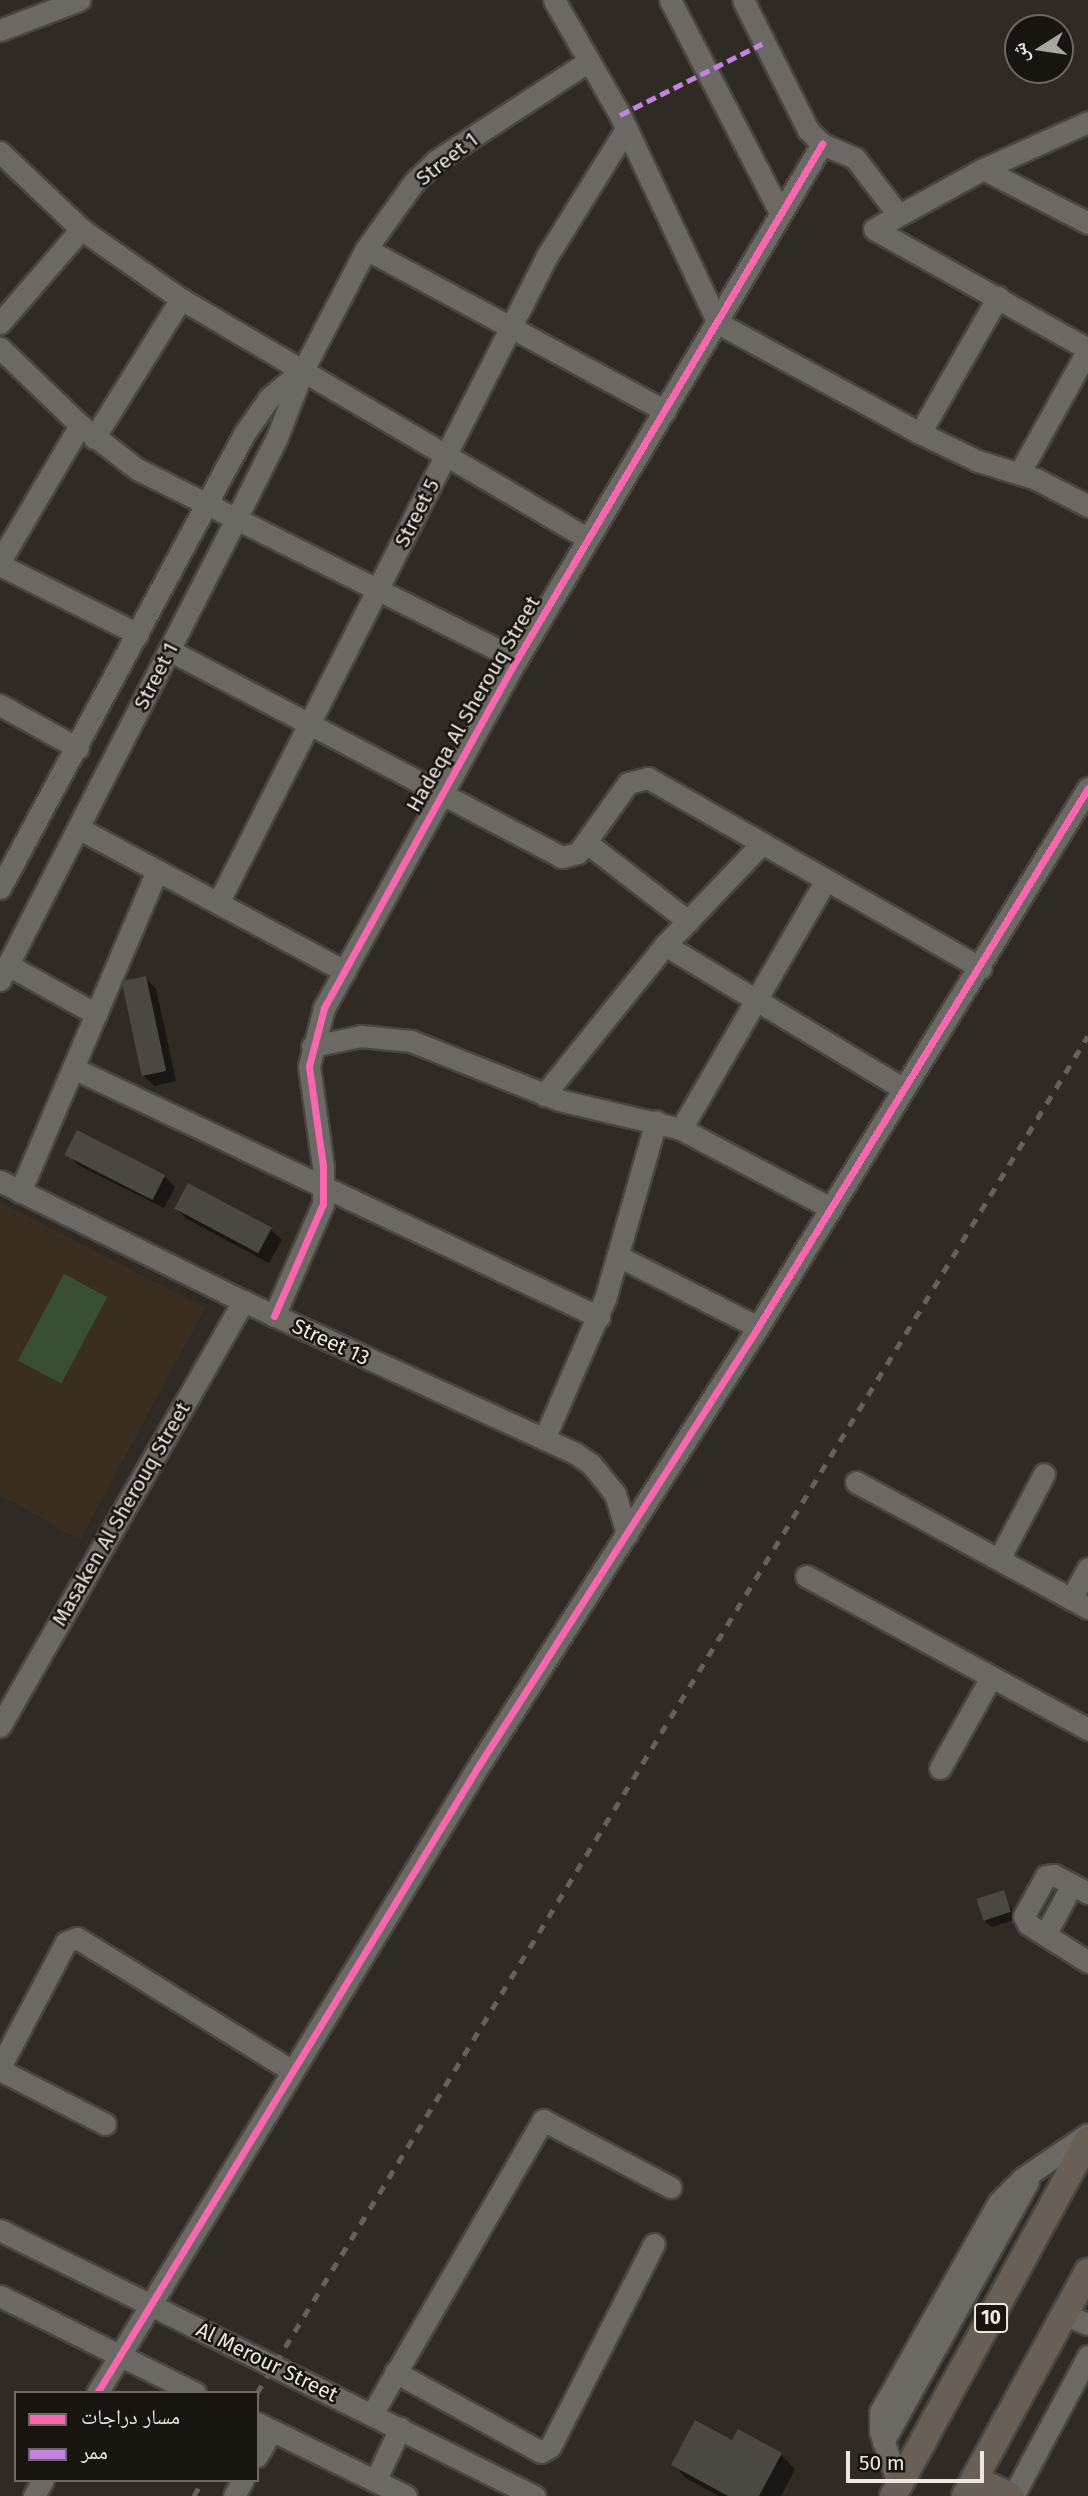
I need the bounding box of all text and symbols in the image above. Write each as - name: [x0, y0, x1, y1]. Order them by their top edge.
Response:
- north arrow: [1004, 14, 1074, 84]
- text: ش: [1007, 41, 1033, 65]
- street label: Street 1: [411, 127, 483, 191]
- street label: Street 5: [389, 475, 445, 551]
- street label: Hadeqa Al Sherouq Street: [401, 591, 545, 817]
- street label: Street 1: [129, 638, 183, 714]
- street label: Street 13: [288, 1313, 374, 1371]
- street label: Masaken Al Sherouq Street: [46, 1398, 196, 1630]
- road number: 10: [974, 2302, 1009, 2334]
- street label: Al Merour Street: [192, 2317, 342, 2407]
- legend: [14, 2391, 259, 2482]
- text: مسار دراجات: [81, 2404, 180, 2430]
- scale bar: [850, 2436, 988, 2480]
- text: ممر: [81, 2439, 108, 2465]
- text: 50 m: [859, 2450, 905, 2476]

